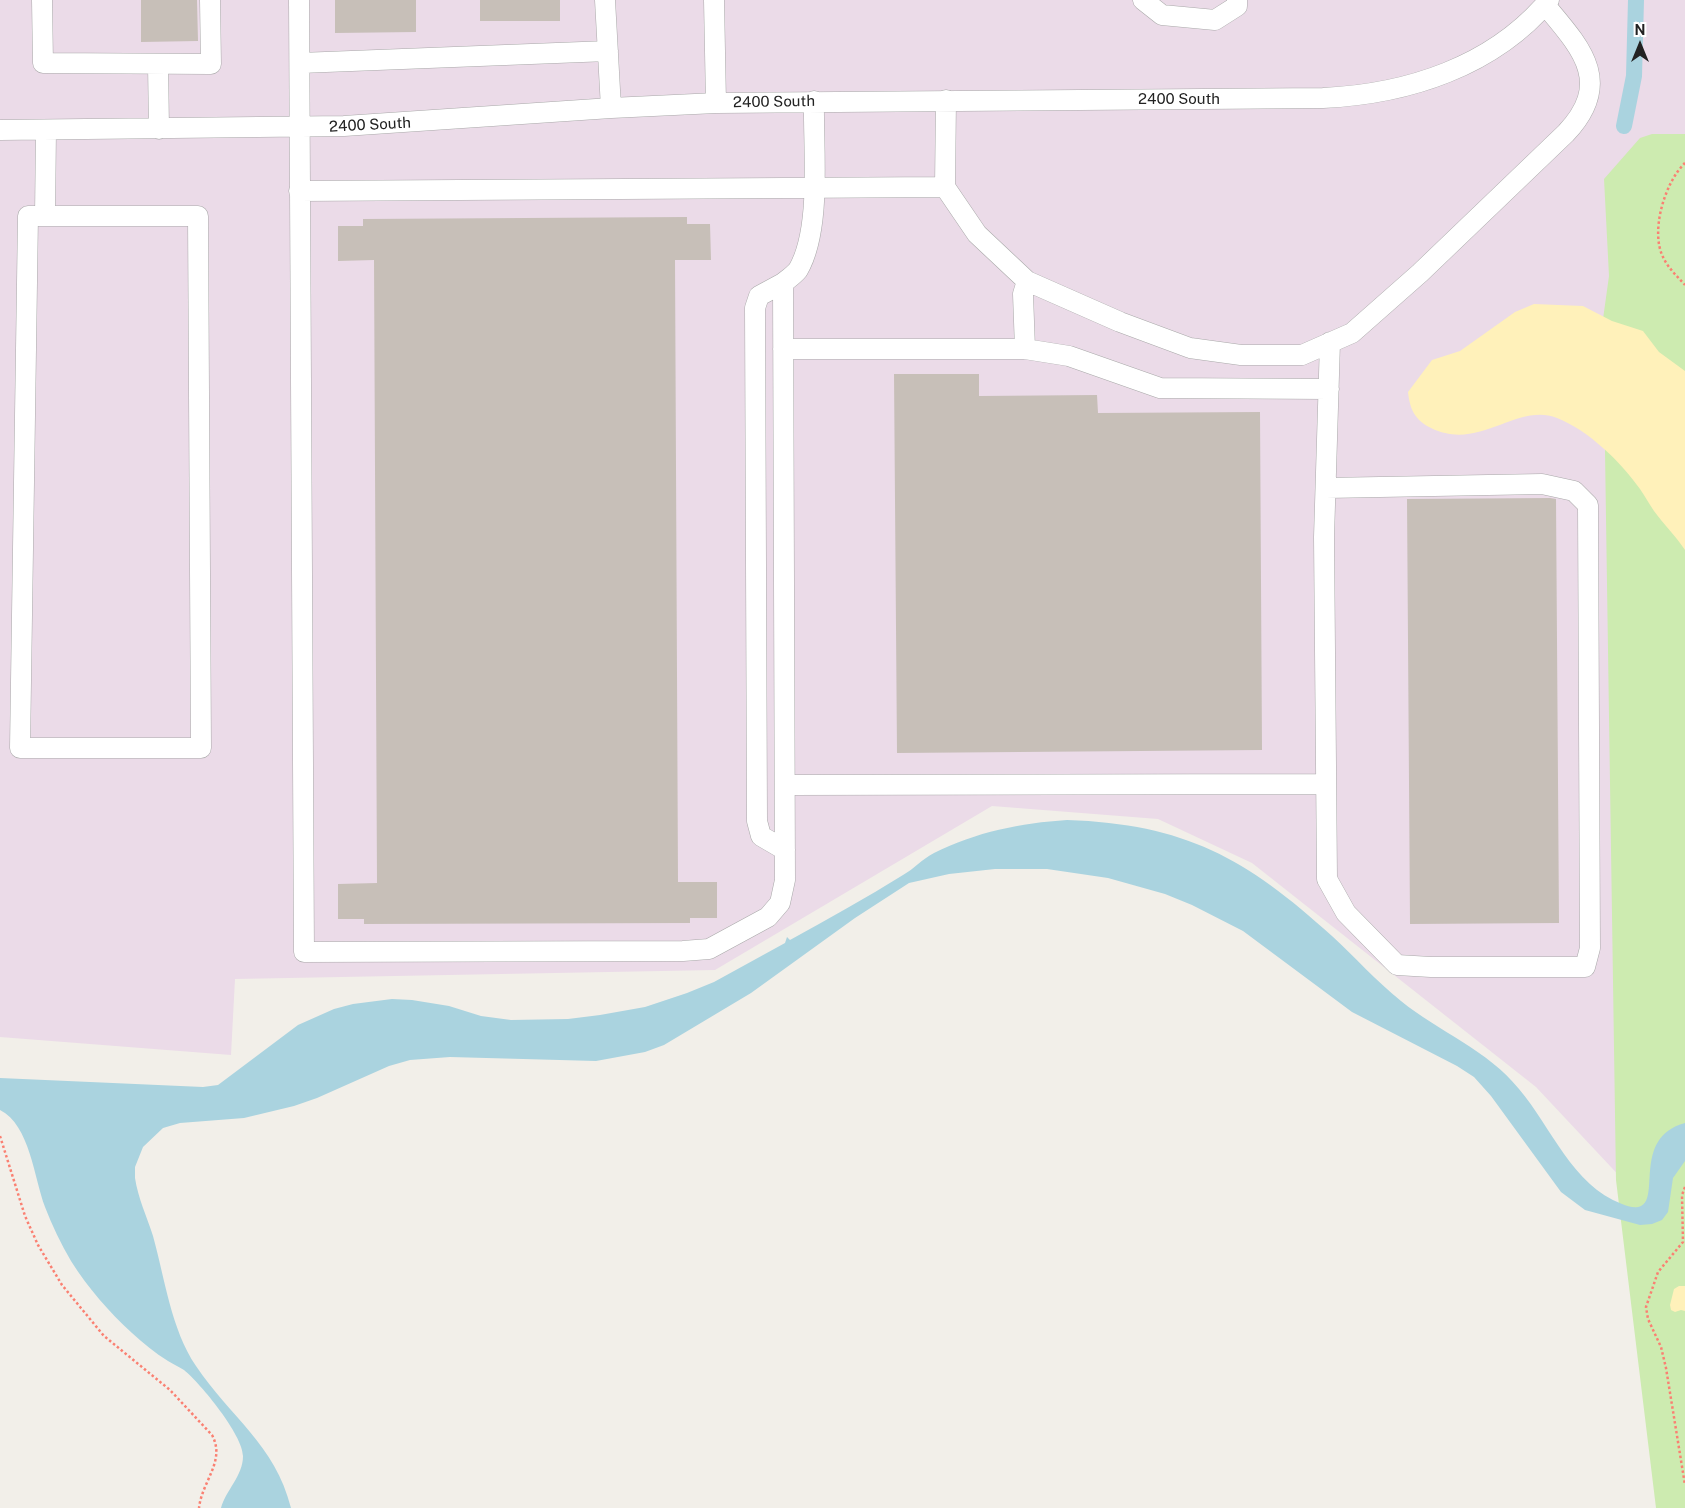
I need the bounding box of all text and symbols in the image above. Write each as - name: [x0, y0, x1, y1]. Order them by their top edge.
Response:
- north arrow: [1615, 20, 1665, 70]
- text: N: [1635, 22, 1645, 38]
- street label: 2400 South: [1138, 90, 1220, 108]
- street label: 2400 South: [733, 92, 815, 112]
- street label: 2400 South: [329, 114, 411, 136]

